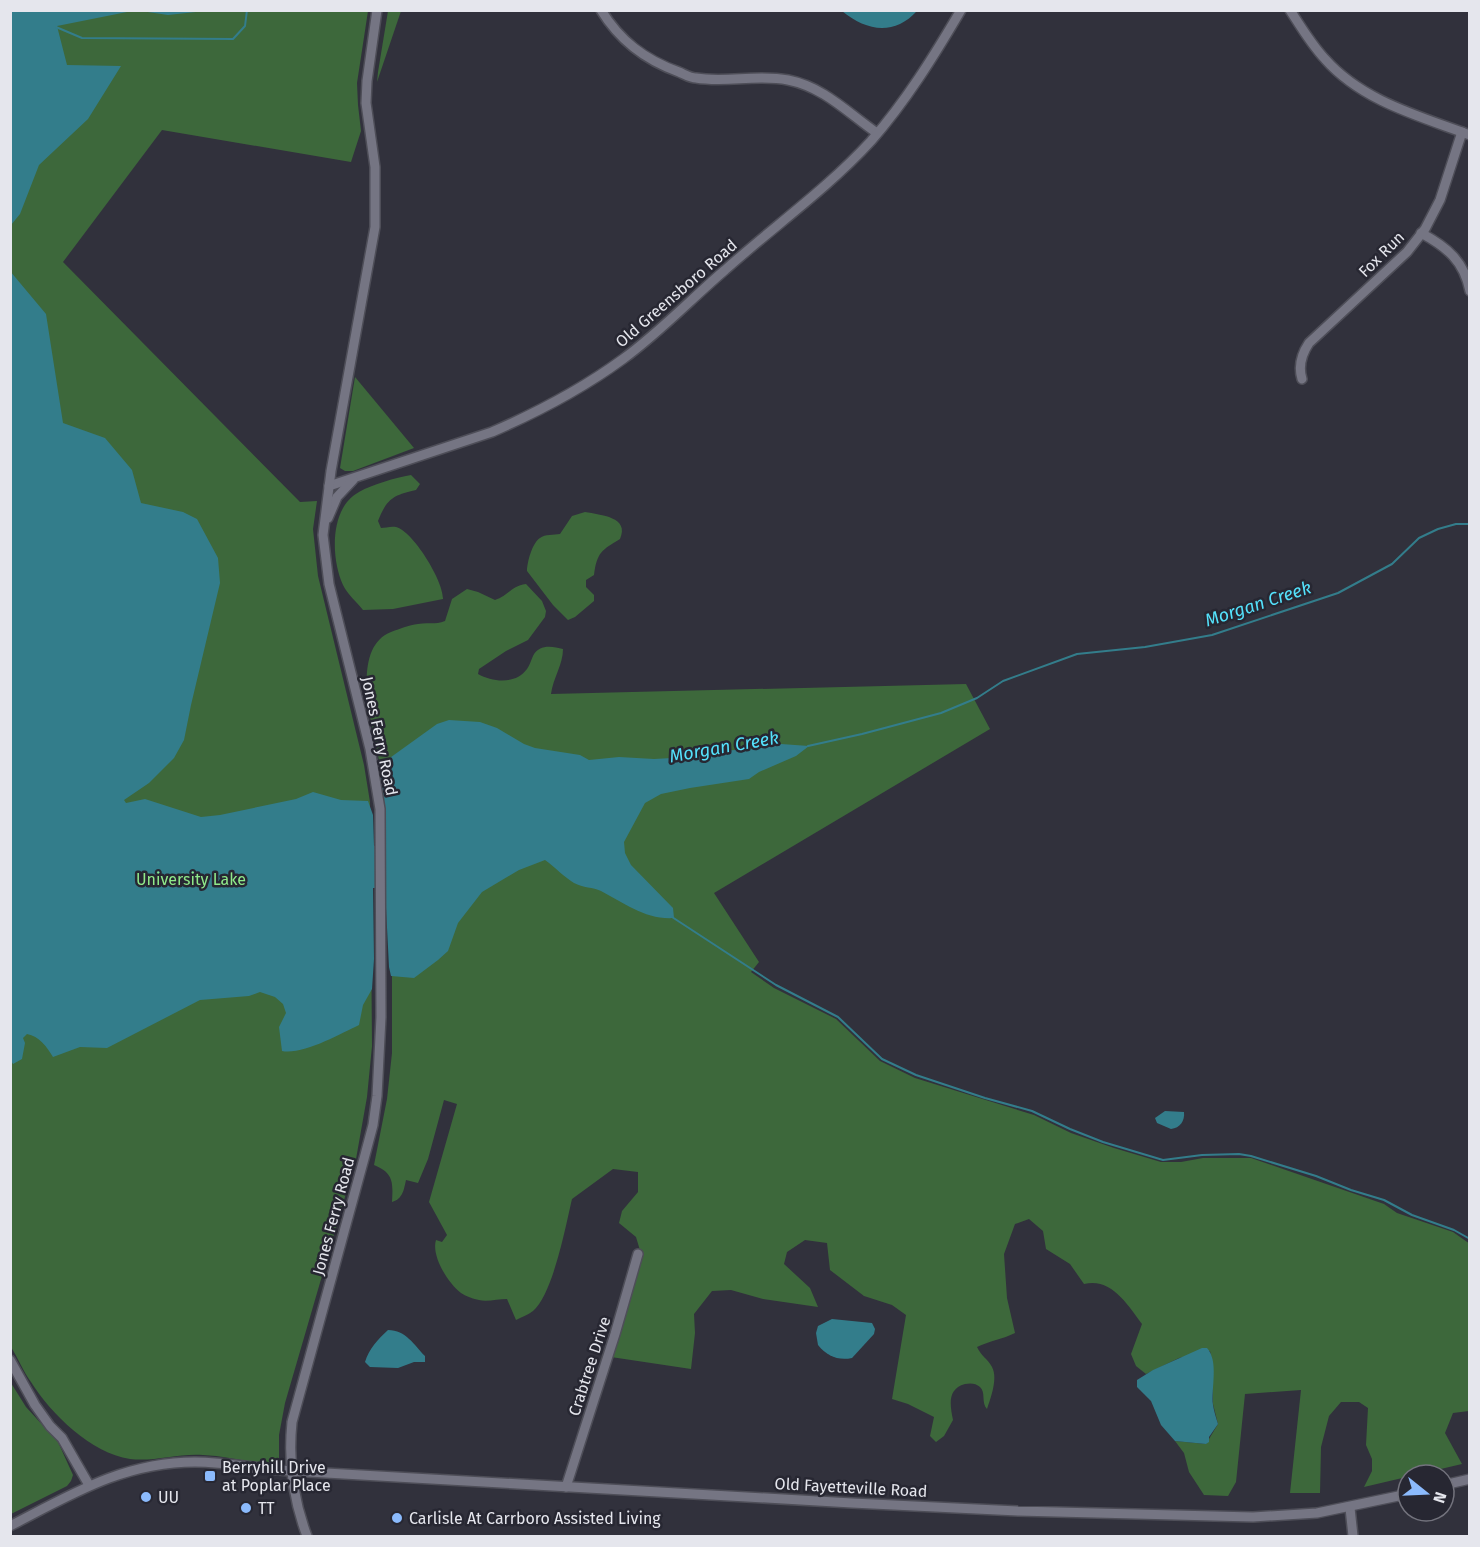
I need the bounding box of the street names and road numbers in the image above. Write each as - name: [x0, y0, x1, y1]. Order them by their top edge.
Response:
- street label: Fox Run: [1355, 228, 1408, 281]
- street label: Old Greensboro Road: [612, 235, 741, 351]
- street label: Jones Ferry Road: [358, 675, 401, 797]
- street label: Jones Ferry Road: [309, 1155, 358, 1277]
- street label: Crabtree Drive: [564, 1314, 614, 1418]
- street label: Old Fayetteville Road: [774, 1474, 928, 1501]

